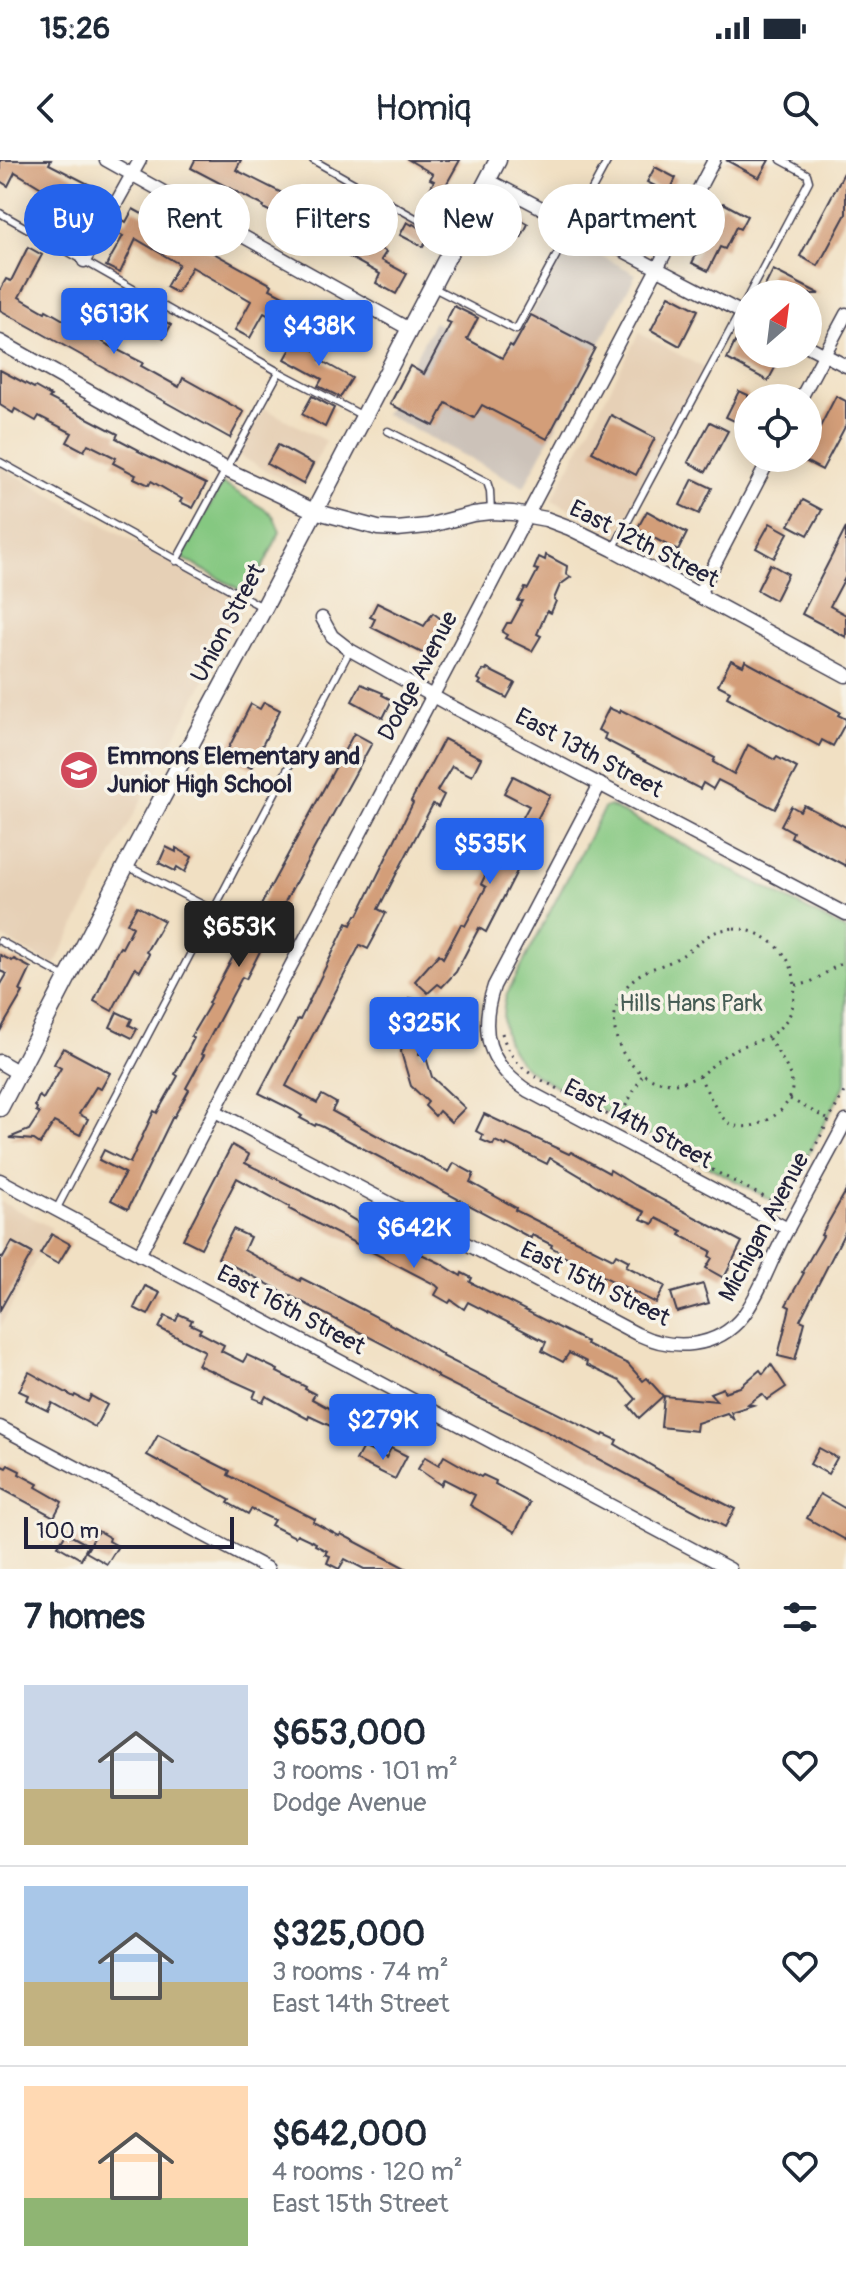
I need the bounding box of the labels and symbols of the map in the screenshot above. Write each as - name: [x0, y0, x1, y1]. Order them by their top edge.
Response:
- north arrow: [734, 280, 822, 368]
- pin: $613K: [58, 288, 170, 356]
- pin: $438K: [263, 300, 375, 368]
- street label: East 12th Street: [565, 494, 724, 594]
- street label: Union Street: [185, 558, 272, 687]
- street label: Dodge Avenue: [372, 606, 464, 746]
- street label: East 13th Street: [510, 702, 668, 804]
- place label: Emmons Elementary and Junior High School: [107, 742, 360, 799]
- school or university icon: Emmons Elementary and Junior High School: [58, 749, 100, 791]
- pin: $535K: [434, 818, 546, 886]
- pin: $653K: [183, 901, 295, 969]
- park label: Hills Hans Park: [619, 989, 763, 1018]
- pin: $325K: [368, 997, 480, 1065]
- street label: East 14th Street: [559, 1073, 717, 1175]
- street label: Michigan Avenue: [713, 1147, 816, 1306]
- pin: $642K: [358, 1202, 470, 1270]
- street label: East 15th Street: [515, 1235, 675, 1333]
- street label: East 16th Street: [212, 1259, 370, 1361]
- pin: $279K: [327, 1394, 439, 1462]
- scale bar: [24, 1513, 234, 1549]

